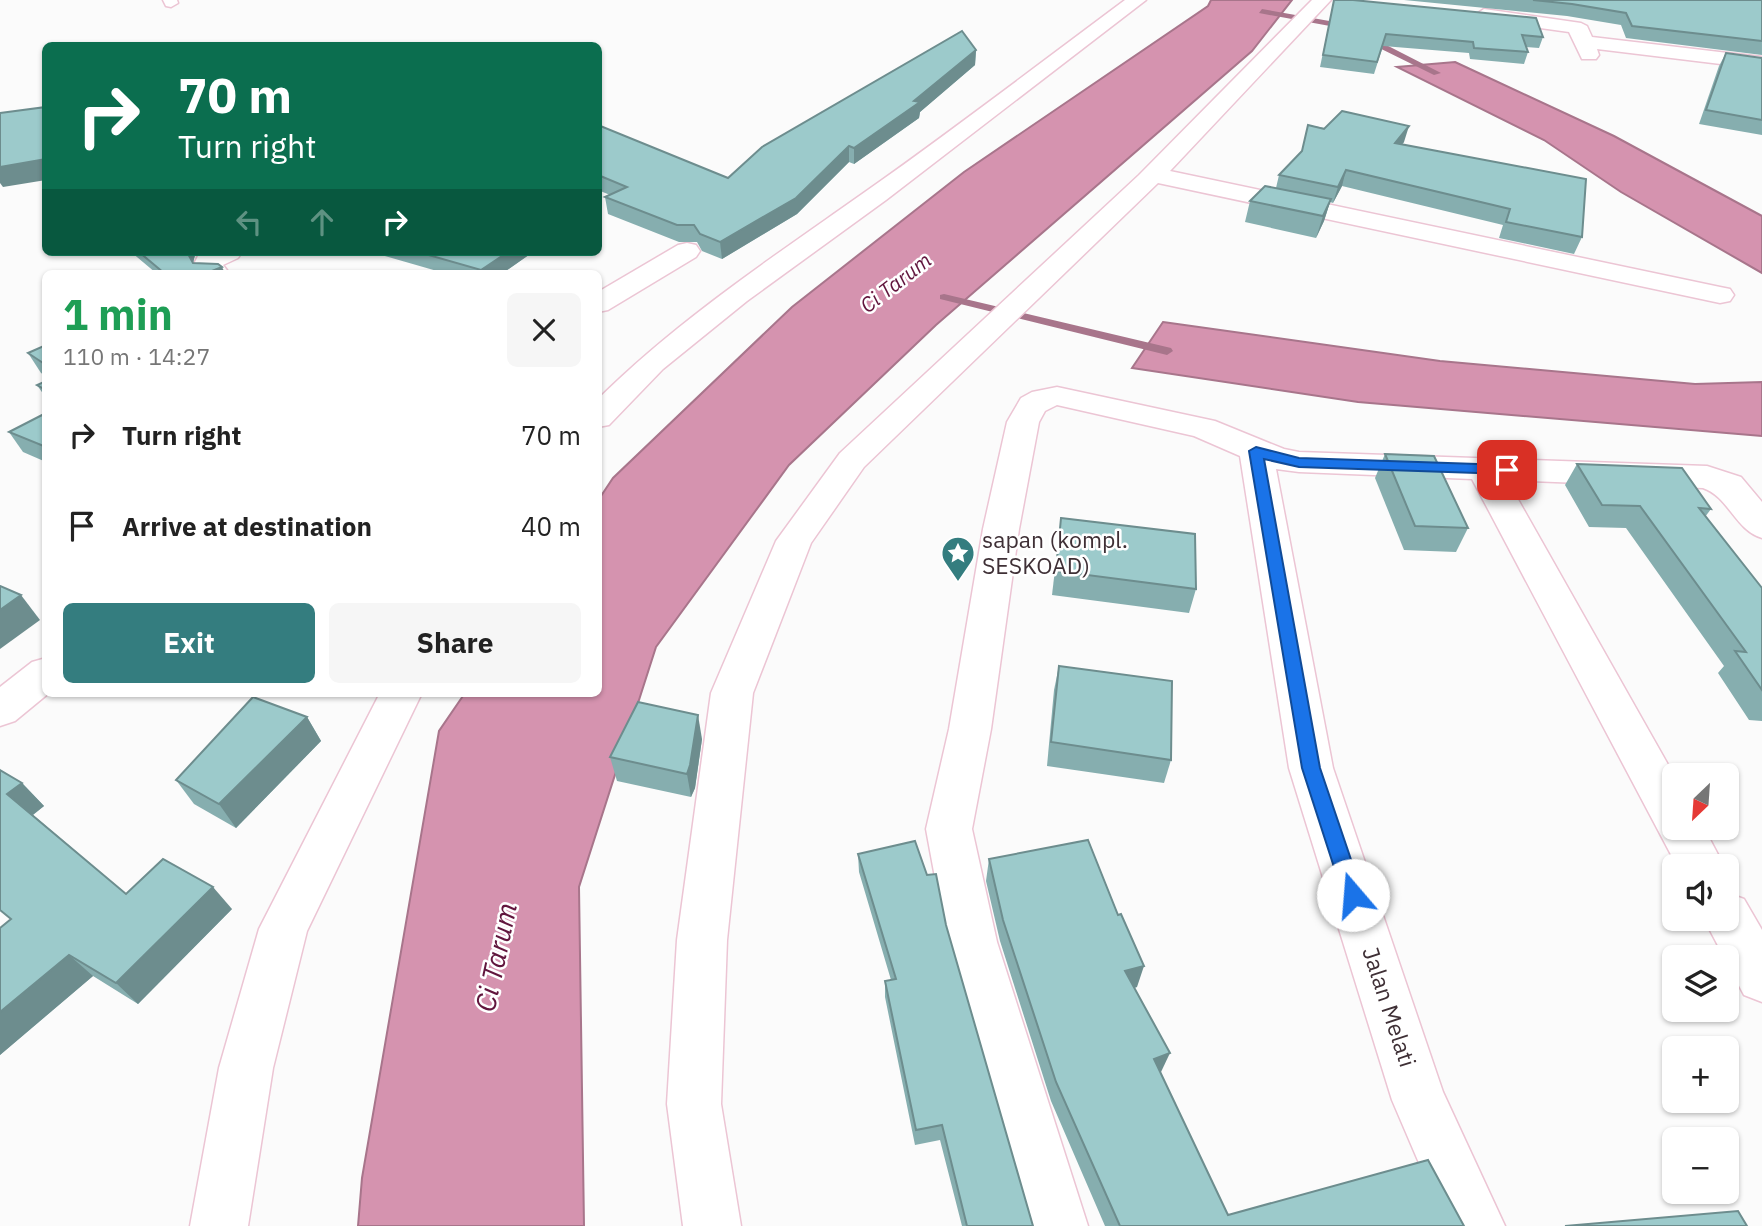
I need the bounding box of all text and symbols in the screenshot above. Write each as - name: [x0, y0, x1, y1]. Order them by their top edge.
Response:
- text: 70 m: [178, 63, 292, 126]
- icon: right: [63, 70, 154, 161]
- text: Turn right: [178, 125, 316, 167]
- icon: left: [230, 203, 268, 241]
- icon: ahead: [303, 203, 341, 241]
- icon: right: [376, 203, 414, 241]
- water label: Ci Tarum: [854, 246, 937, 319]
- text: 1 min: [63, 287, 173, 342]
- button: close: [507, 293, 581, 367]
- text: 110 m · 14:27: [63, 341, 210, 371]
- icon: right: [63, 416, 101, 454]
- text: Turn right: [122, 418, 241, 452]
- text: 70 m: [521, 418, 581, 452]
- pin: [1477, 440, 1537, 500]
- icon: arrive: [1488, 451, 1526, 489]
- icon: arrive: [63, 507, 101, 545]
- text: Arrive at destination: [122, 509, 372, 543]
- text: 40 m: [521, 509, 581, 543]
- place label: sapan (kompl. SESKOAD): [982, 524, 1128, 580]
- place icon: sapan (kompl. SESKOAD): [939, 534, 977, 583]
- button: Exit: [63, 603, 315, 683]
- button: Share: [329, 603, 581, 683]
- north arrow: [1662, 763, 1740, 840]
- map controls: [1662, 763, 1739, 1204]
- button: sound: [1662, 854, 1739, 931]
- position arrow: [1316, 858, 1390, 932]
- water label: Ci Tarum: [466, 899, 525, 1015]
- street label: Jalan Melati: [1356, 943, 1423, 1071]
- button: layers: [1662, 945, 1739, 1022]
- button: +: [1662, 1036, 1739, 1113]
- button: −: [1662, 1127, 1739, 1204]

